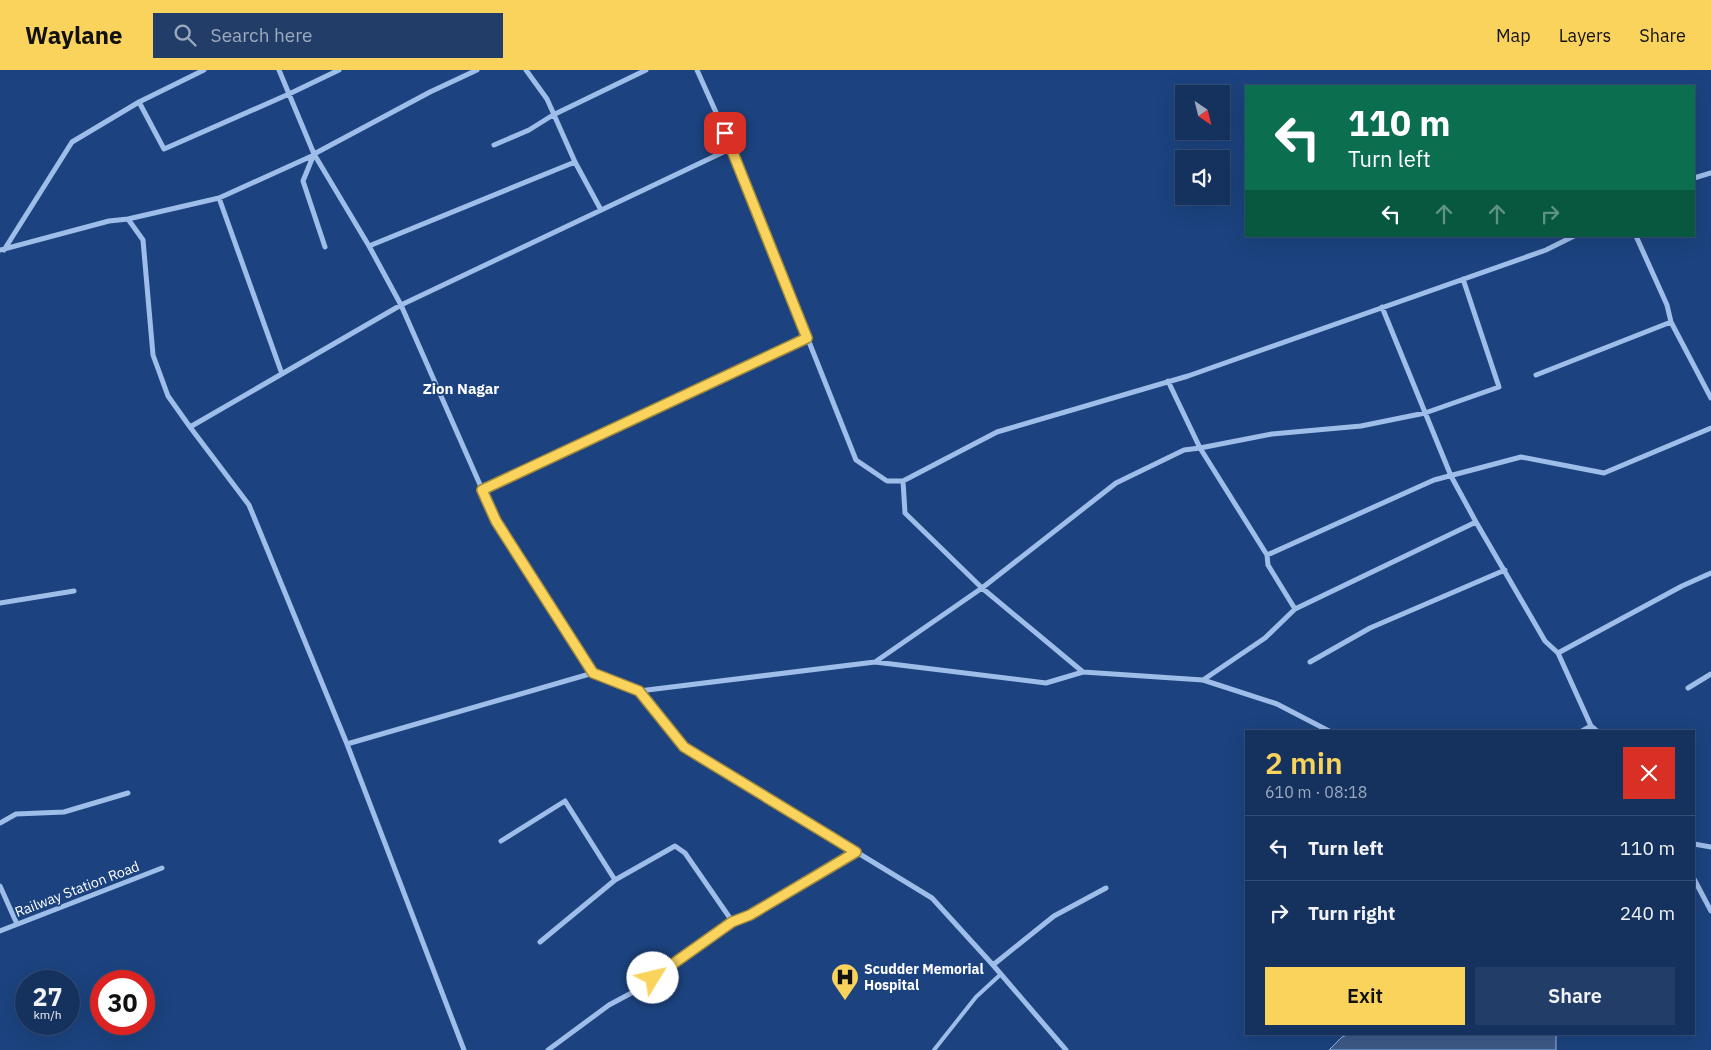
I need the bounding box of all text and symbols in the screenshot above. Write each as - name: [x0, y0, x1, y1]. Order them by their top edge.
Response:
- search box: [153, 13, 503, 58]
- text: Waylane: [25, 19, 123, 51]
- icon: search: [171, 21, 199, 49]
- text: Search here: [211, 23, 312, 47]
- text: Map: [1496, 24, 1531, 47]
- text: Layers: [1559, 24, 1611, 47]
- text: Share: [1639, 24, 1686, 47]
- north arrow: [1175, 85, 1230, 140]
- map controls: [1175, 85, 1230, 205]
- text: 110 m: [1348, 100, 1451, 146]
- icon: left: [1265, 105, 1330, 170]
- pin: [704, 112, 746, 154]
- icon: arrive: [711, 119, 739, 147]
- text: Turn left: [1348, 144, 1431, 173]
- button: sound: [1175, 150, 1230, 205]
- icon: left: [1377, 200, 1405, 228]
- icon: ahead: [1430, 200, 1458, 228]
- icon: ahead: [1483, 200, 1511, 228]
- icon: right: [1536, 200, 1564, 228]
- district label: Zion Nagar: [423, 379, 499, 398]
- text: 2 min: [1265, 743, 1343, 782]
- button: close: [1623, 747, 1675, 799]
- text: 610 m · 08:18: [1265, 782, 1367, 802]
- icon: left: [1265, 834, 1293, 862]
- text: Turn left: [1308, 836, 1384, 860]
- text: 110 m: [1620, 836, 1675, 860]
- street label: Railway Station Road: [12, 857, 142, 921]
- icon: right: [1265, 899, 1293, 927]
- text: Turn right: [1308, 901, 1395, 925]
- text: 240 m: [1620, 901, 1675, 925]
- position arrow: [626, 951, 678, 1003]
- place label: Scudder Memorial Hospital: [864, 960, 984, 994]
- hospital icon: Scudder Memorial Hospital: [830, 962, 860, 1001]
- button: Exit: [1265, 967, 1465, 1025]
- button: Share: [1475, 967, 1675, 1025]
- speed limit sign: 30: [90, 970, 155, 1035]
- text: 27: [32, 980, 63, 1013]
- text: km/h: [33, 1007, 62, 1022]

